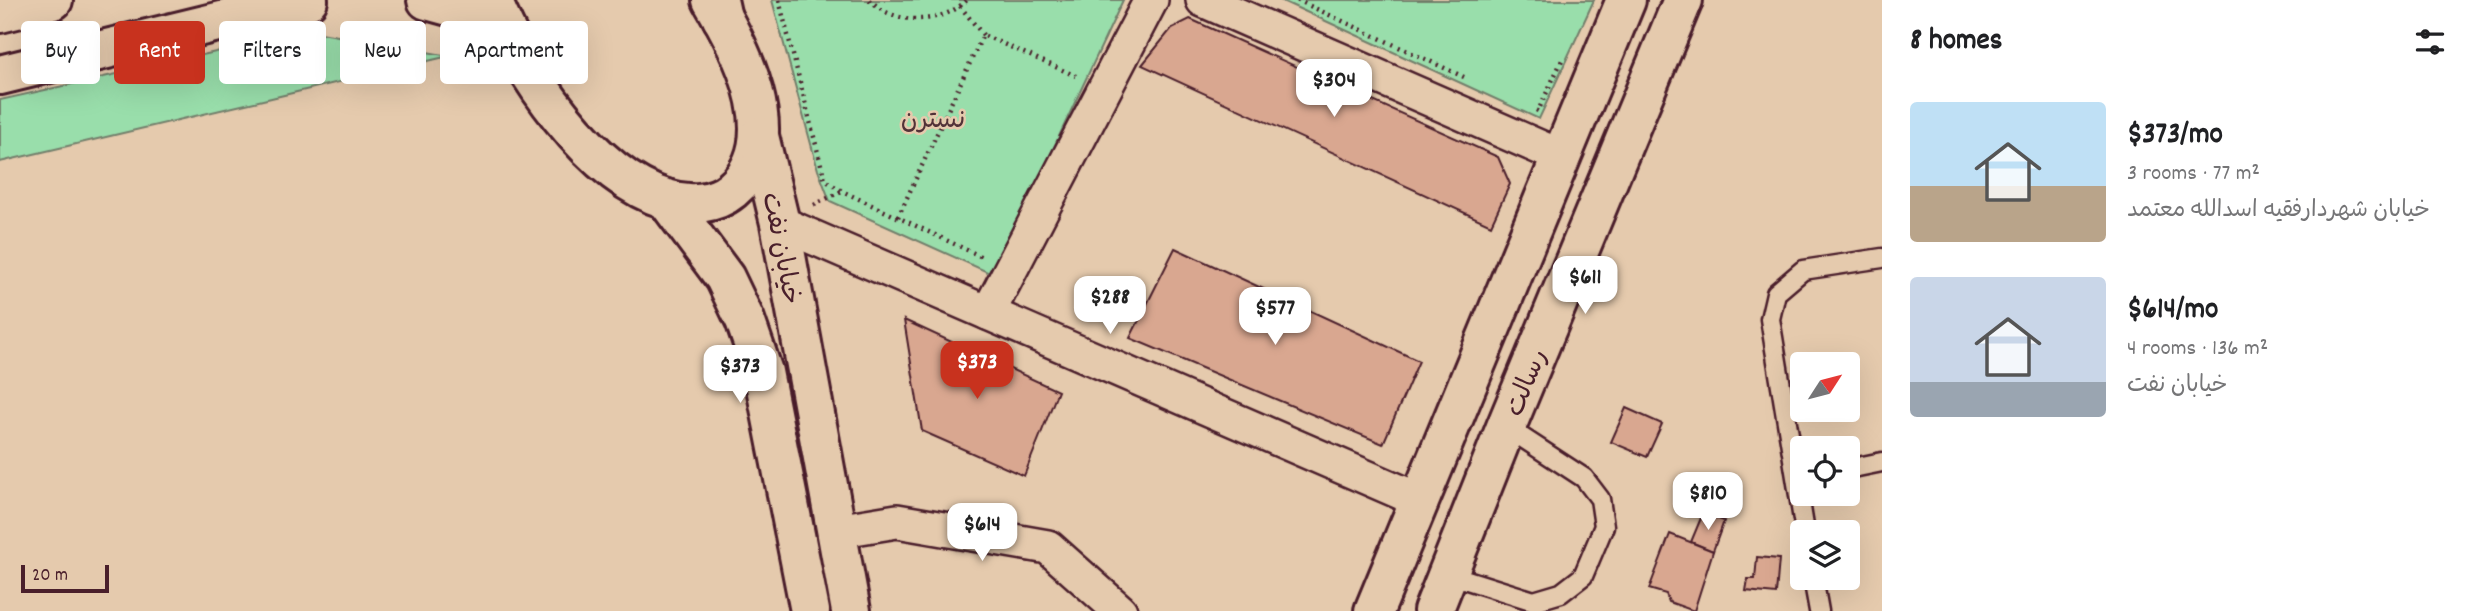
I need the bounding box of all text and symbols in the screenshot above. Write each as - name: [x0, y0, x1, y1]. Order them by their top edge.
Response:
- chip: Buy: [21, 21, 100, 84]
- chip: Rent: [114, 21, 205, 84]
- chip: Filters: [219, 21, 326, 84]
- chip: New: [340, 21, 426, 84]
- chip: Apartment: [440, 21, 588, 84]
- text: 8 homes: [1910, 21, 2002, 64]
- icon: filters: [2411, 23, 2449, 61]
- pin: $304: [1293, 60, 1375, 119]
- text: $304: [1312, 65, 1356, 98]
- park label: نسترن: [901, 103, 965, 140]
- text: $373/mo: [2127, 115, 2223, 158]
- icon: home: [1966, 130, 2050, 214]
- text: 3 rooms · 77 m²: [2127, 158, 2260, 191]
- street label: خیابان نفت: [751, 189, 809, 308]
- text: خیابان شهردارفقیه اسدالله معتمد: [2127, 195, 2430, 228]
- pin: $611: [1544, 256, 1626, 316]
- text: $611: [1568, 262, 1602, 295]
- pin: $288: [1069, 276, 1151, 336]
- text: $288: [1090, 282, 1130, 315]
- pin: $577: [1234, 288, 1316, 347]
- text: $614/mo: [2127, 290, 2218, 333]
- text: $577: [1255, 293, 1295, 326]
- icon: home: [1966, 305, 2050, 389]
- text: 4 rooms · 136 m²: [2127, 333, 2268, 366]
- pin: $373: [936, 342, 1018, 401]
- street label: رسالت: [1498, 344, 1559, 423]
- pin: $373: [699, 346, 781, 405]
- text: $373: [957, 347, 997, 380]
- text: $373: [720, 351, 760, 384]
- north arrow: [1790, 352, 1860, 422]
- map controls: [1790, 352, 1860, 590]
- text: خیابان نفت: [2127, 370, 2228, 403]
- button: locate: [1790, 436, 1860, 506]
- pin: $810: [1667, 472, 1749, 532]
- text: $810: [1689, 478, 1727, 511]
- pin: $614: [941, 504, 1023, 563]
- text: $614: [963, 509, 1001, 542]
- button: layers: [1790, 520, 1860, 590]
- scale bar: [21, 562, 108, 594]
- text: 20 m: [32, 563, 68, 590]

